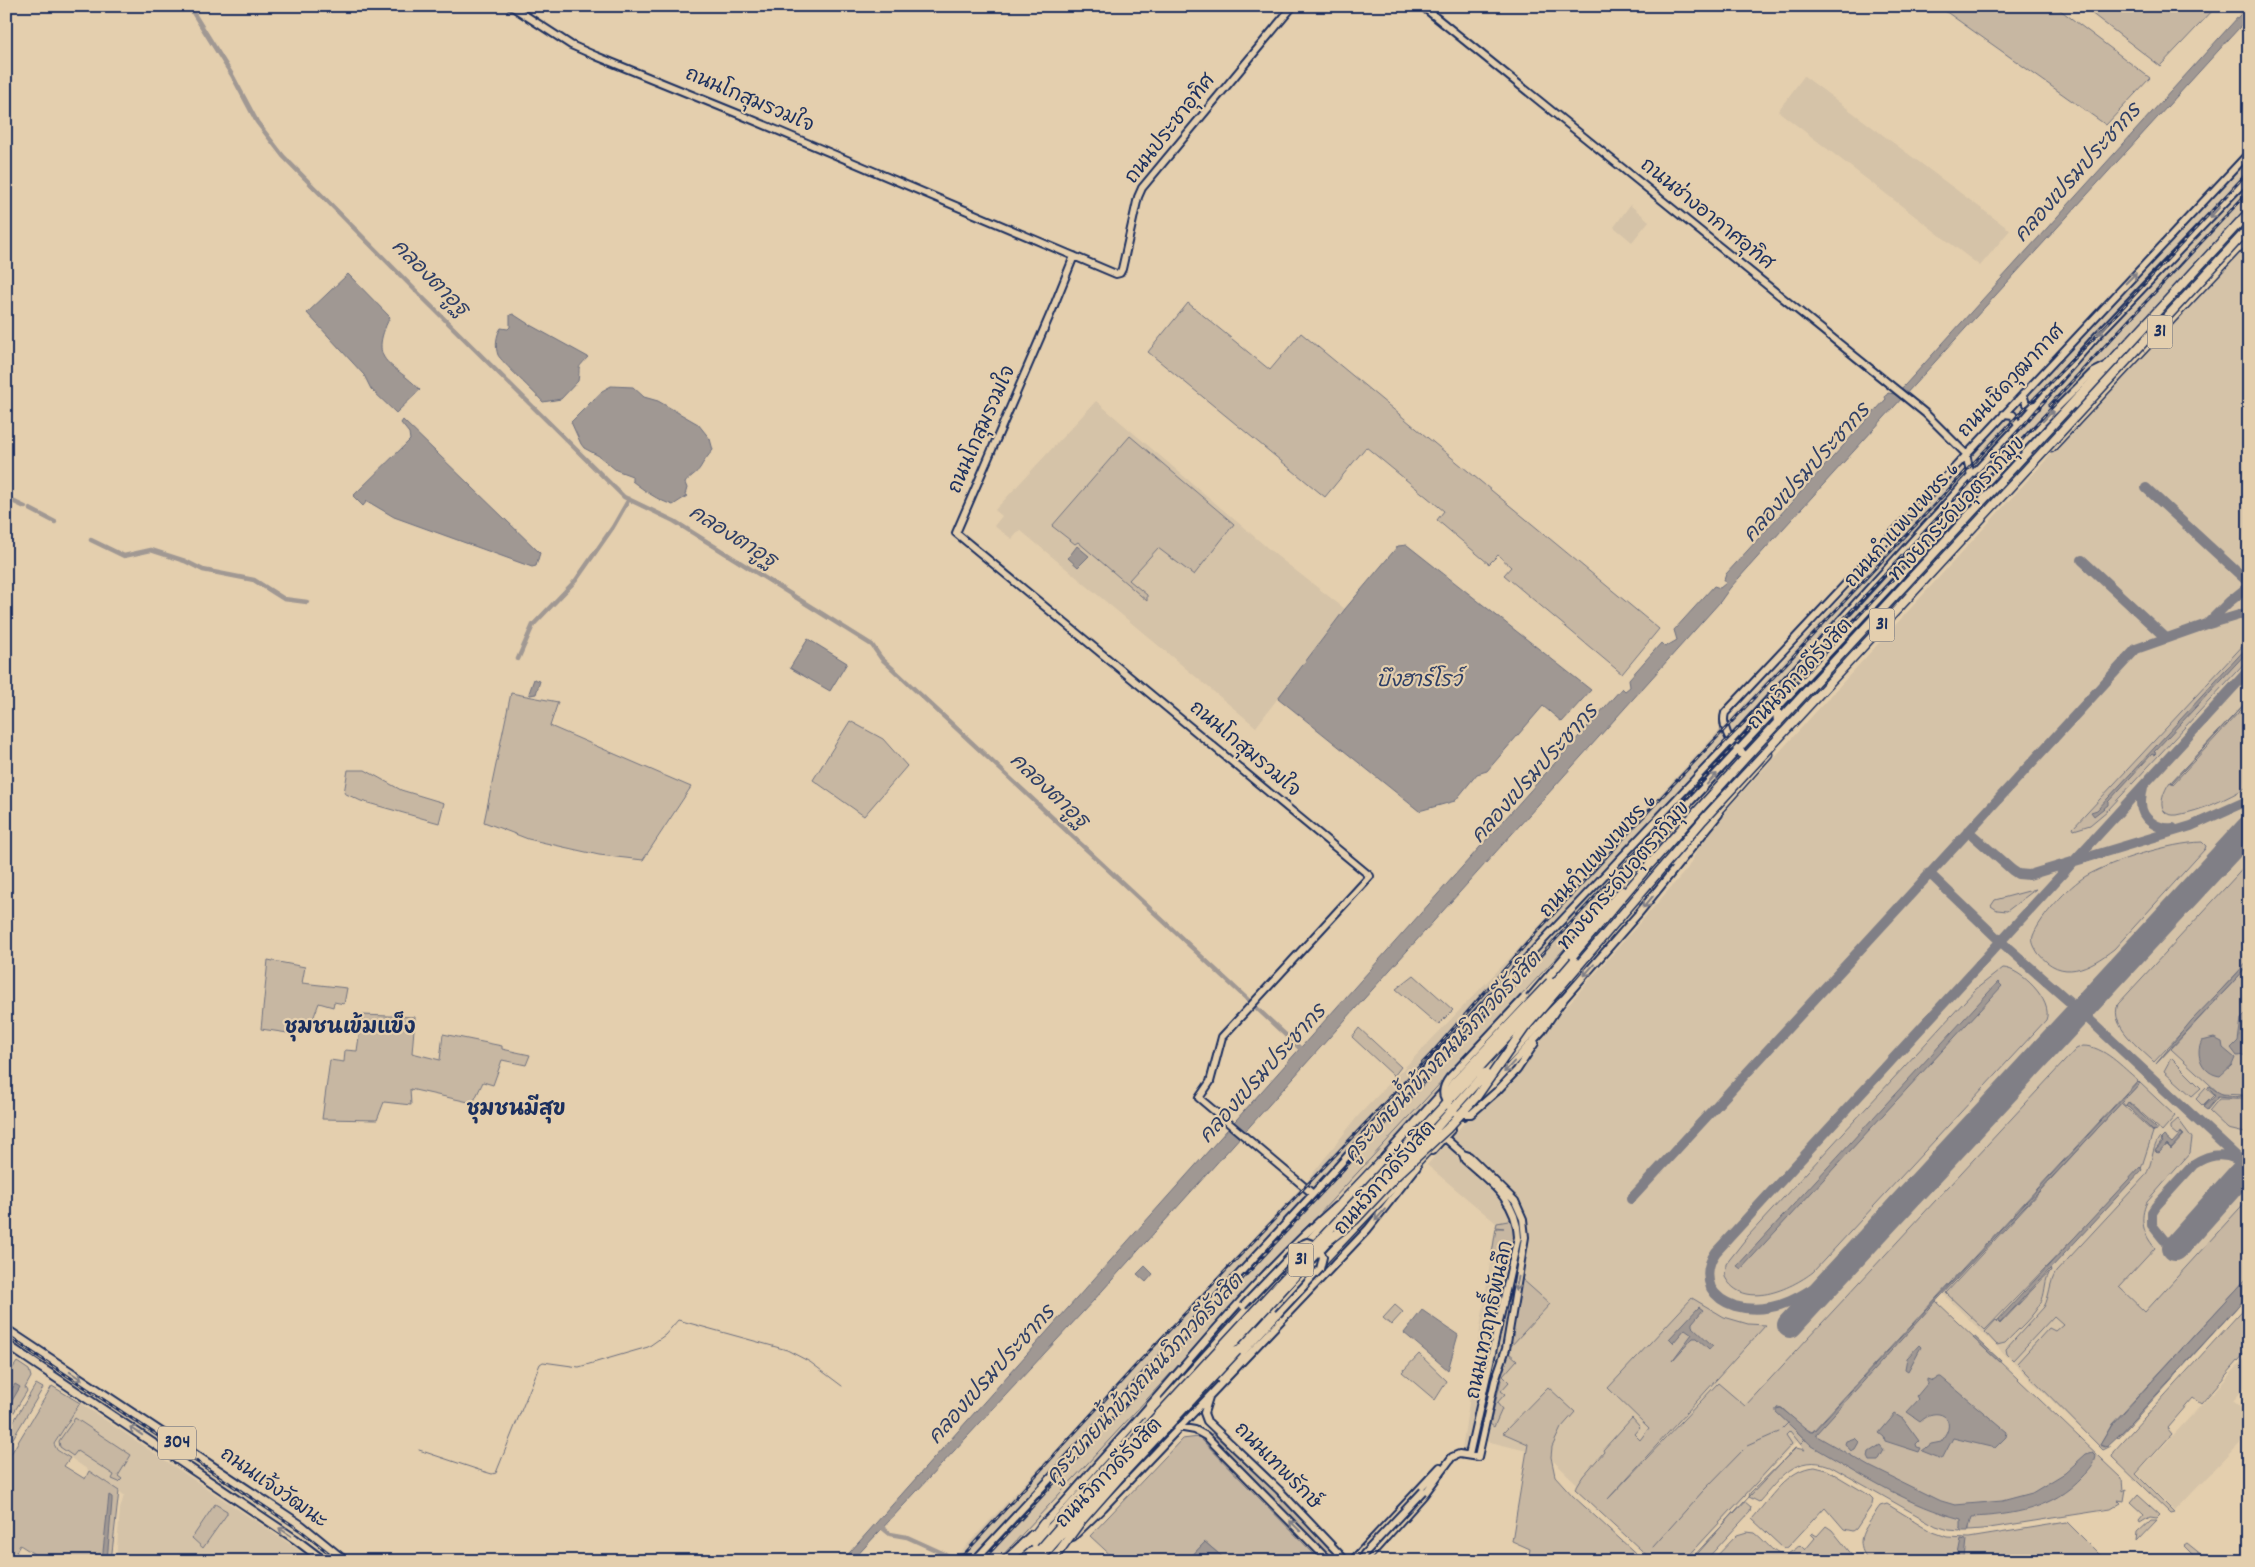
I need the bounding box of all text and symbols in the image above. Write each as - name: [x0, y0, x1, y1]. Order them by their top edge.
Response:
- street label: ถนนโกสุมรวมใจ: [680, 59, 818, 141]
- street label: ถนนประชาอุทิศ: [1118, 68, 1224, 191]
- water label: คลองเปรมประชากร: [2008, 96, 2151, 250]
- street label: ถนนช่างอากาศอุทิศ: [1633, 151, 1781, 278]
- one-way arrow: [2209, 206, 2221, 218]
- water label: คลองตาอูฐ: [383, 233, 476, 326]
- one-way arrow: [2124, 273, 2136, 285]
- road number: 31: [2148, 316, 2172, 348]
- street label: ถนนเชิดวุฒากาศ: [1951, 317, 2073, 445]
- one-way arrow: [2097, 323, 2109, 336]
- street label: ถนนโกสุมรวมใจ: [940, 361, 1024, 498]
- water label: คลองเปรมประชากร: [1737, 396, 1880, 550]
- one-way arrow: [2042, 410, 2055, 422]
- street label: ทางยกระดับอุตราภิมุข: [1882, 430, 2033, 589]
- street label: ถนนกำแพงเพชร 6: [1837, 456, 1967, 595]
- water label: คลองตาอูฐ: [682, 499, 784, 578]
- road number: 31: [1870, 608, 1894, 642]
- street label: ถนนวิภาวดีรังสิต: [1741, 612, 1860, 737]
- water label: บึงฮาร์โรว์: [1376, 665, 1467, 697]
- street label: ถนนโกสุมรวมใจ: [1182, 694, 1307, 805]
- water label: คลองเปรมประชากร: [1465, 697, 1608, 851]
- water label: คลองตาอูฐ: [1002, 747, 1096, 838]
- one-way arrow: [1706, 772, 1718, 785]
- street label: ถนนกำแพงเพชร 6: [1533, 787, 1664, 925]
- street label: ทางยกระดับอุตราภิมุข: [1551, 796, 1698, 958]
- one-way arrow: [1642, 896, 1653, 909]
- water label: คูระบายน้ำข้างถนนวิภาวดีรังสิต: [1332, 940, 1551, 1170]
- one-way arrow: [1584, 963, 1595, 976]
- water label: คลองเปรมประชากร: [1193, 997, 1336, 1151]
- district label: ชุมชนเข้มแข็ง: [284, 1011, 416, 1044]
- one-way arrow: [1503, 1061, 1515, 1073]
- district label: ชุมชนมีสุข: [466, 1094, 566, 1126]
- street label: ถนนวิภาวดีรังสิต: [1328, 1115, 1444, 1242]
- one-way arrow: [1374, 1208, 1385, 1221]
- street label: ถนนเทวฤทธิ์พันลึก: [1453, 1236, 1522, 1402]
- road number: 31: [1288, 1244, 1314, 1276]
- water label: คูระบายน้ำข้างถนนวิภาวดีรังสิต: [1042, 1270, 1250, 1490]
- one-way arrow: [1512, 1276, 1521, 1292]
- water label: คลองเปรมประชากร: [922, 1298, 1065, 1452]
- one-way arrow: [69, 1371, 83, 1381]
- street label: ถนนวิภาวดีรังสิต: [1051, 1414, 1169, 1534]
- street label: ถนนเทพรักษ์: [1227, 1415, 1329, 1518]
- one-way arrow: [129, 1426, 143, 1436]
- road number: 304: [158, 1426, 196, 1460]
- street label: ถนนแจ้งวัฒนะ: [213, 1440, 334, 1537]
- one-way arrow: [1289, 1520, 1301, 1532]
- one-way arrow: [278, 1527, 292, 1537]

